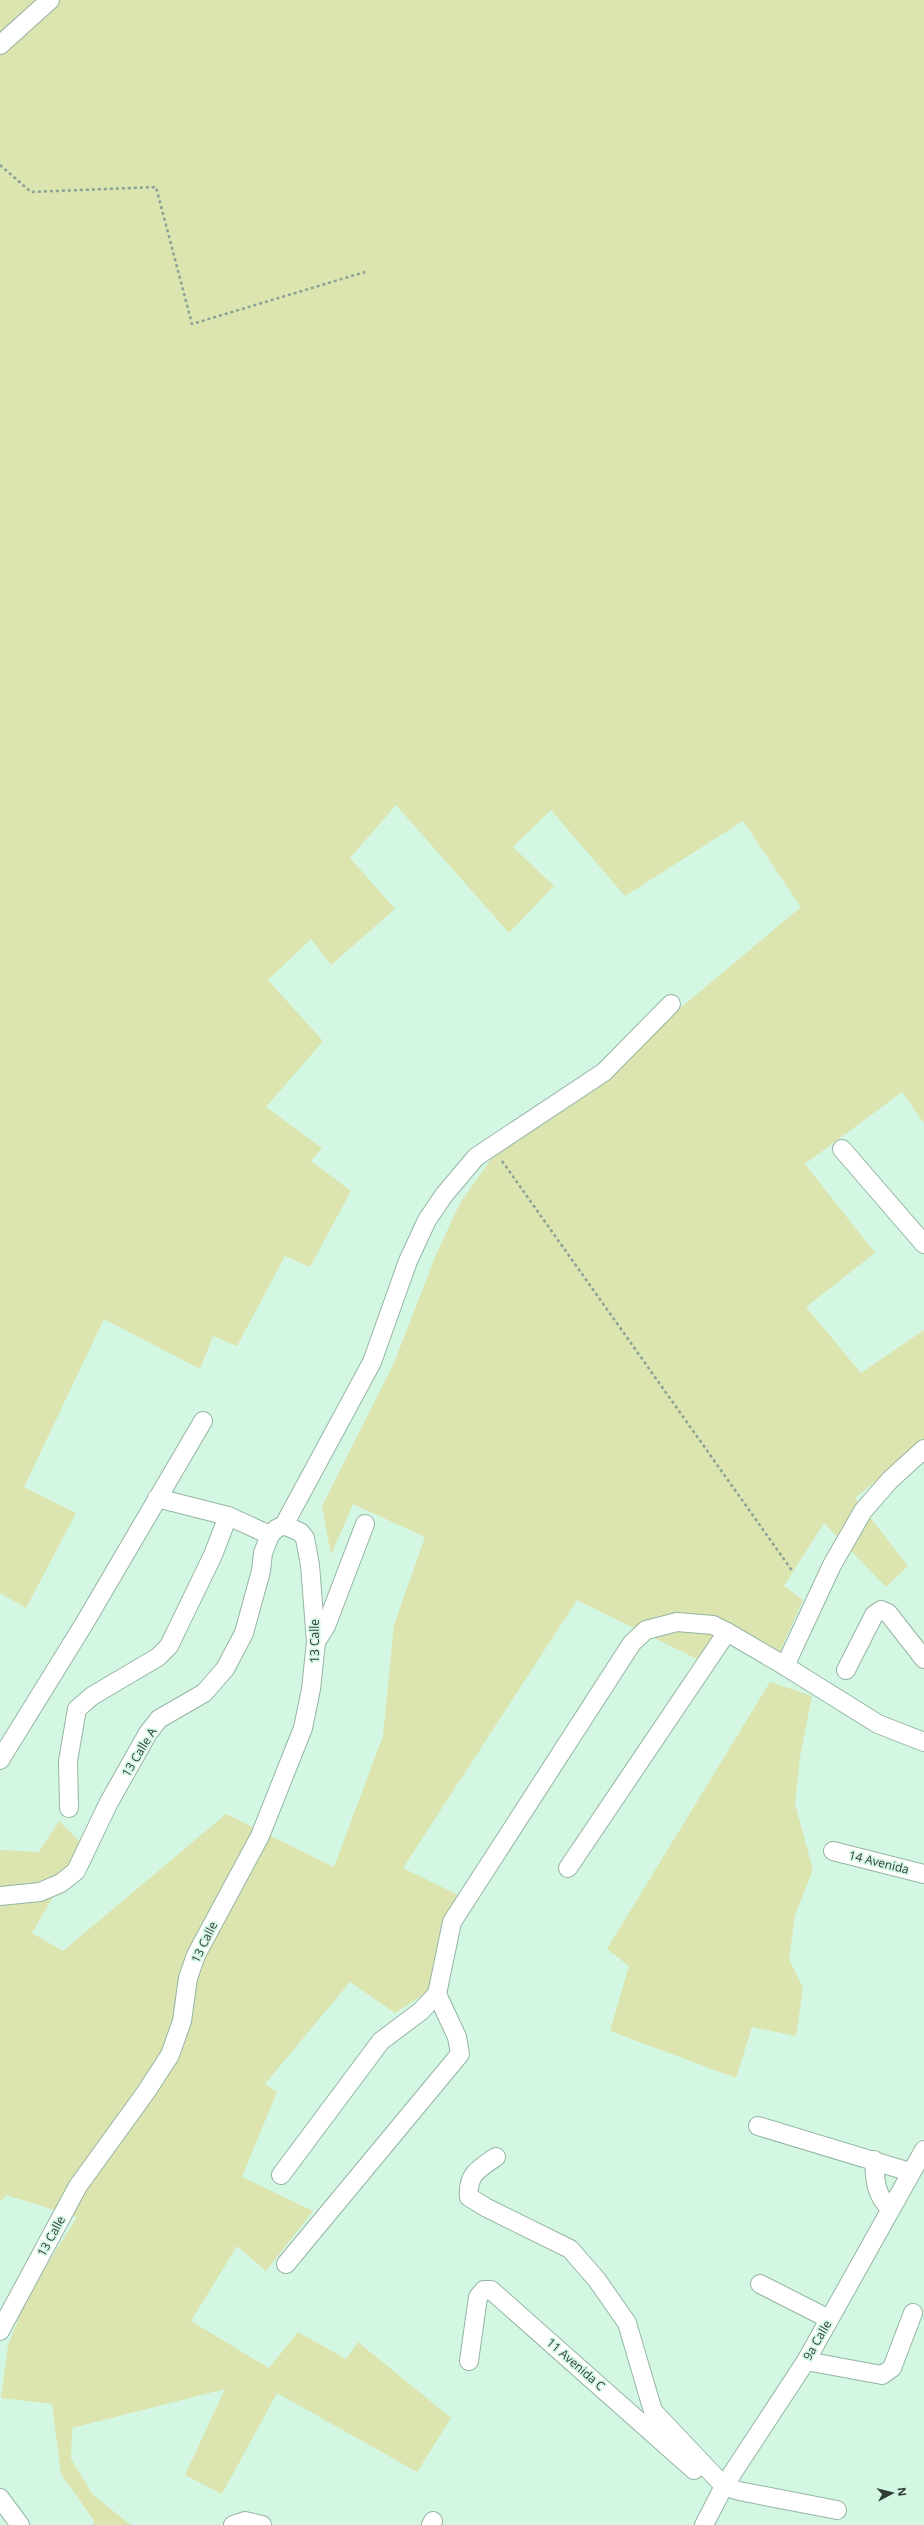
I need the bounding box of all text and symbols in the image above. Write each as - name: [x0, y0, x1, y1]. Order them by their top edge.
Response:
- street label: 13 Calle: [306, 1619, 323, 1663]
- street label: 13 Calle A: [118, 1724, 161, 1780]
- street label: 14 Avenida: [847, 1846, 911, 1878]
- street label: 13 Calle: [187, 1918, 221, 1965]
- street label: 13 Calle: [33, 2212, 69, 2259]
- street label: 9a Calle: [799, 2317, 835, 2363]
- street label: 11 Avenida C: [543, 2334, 609, 2394]
- north arrow: [872, 2473, 912, 2513]
- text: N: [894, 2486, 910, 2497]

